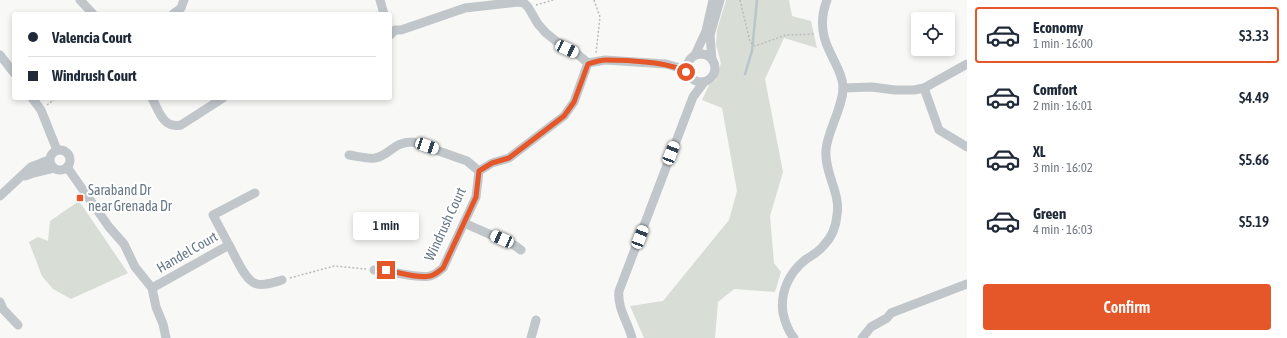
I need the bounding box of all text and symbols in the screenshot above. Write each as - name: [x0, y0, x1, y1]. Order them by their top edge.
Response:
- map controls: [911, 12, 955, 56]
- button: locate: [911, 12, 955, 56]
- icon: car: [985, 17, 1021, 53]
- text: Economy: [1033, 19, 1083, 36]
- text: $3.33: [1239, 27, 1269, 44]
- text: Valencia Court: [52, 29, 131, 46]
- text: 1 min · 16:00: [1033, 36, 1093, 51]
- car: [554, 38, 580, 60]
- route start: [677, 63, 695, 81]
- text: Windrush Court: [52, 67, 137, 84]
- icon: car: [985, 79, 1021, 115]
- text: Comfort: [1033, 81, 1077, 98]
- text: $4.49: [1239, 89, 1269, 106]
- text: 2 min · 16:01: [1033, 98, 1093, 113]
- car: [414, 136, 440, 156]
- car: [661, 140, 681, 166]
- icon: car: [985, 141, 1021, 177]
- text: XL: [1033, 143, 1046, 160]
- text: $5.66: [1239, 151, 1269, 168]
- text: 3 min · 16:02: [1033, 160, 1093, 175]
- place label: Saraband Dr near Grenada Dr: [88, 182, 173, 214]
- street label: Windrush Court: [421, 185, 469, 263]
- marker: Saraband Dr near Grenada Dr: [75, 193, 85, 203]
- icon: car: [985, 203, 1021, 239]
- text: Green: [1033, 205, 1066, 222]
- callout: 1 min: [353, 212, 419, 240]
- text: $5.19: [1239, 213, 1269, 230]
- text: 1 min: [373, 218, 399, 233]
- text: 4 min · 16:03: [1033, 222, 1093, 237]
- car: [630, 224, 650, 250]
- street label: Handel Court: [154, 228, 220, 276]
- car: [489, 229, 515, 249]
- route end: [377, 261, 395, 279]
- button: Confirm: [983, 284, 1271, 330]

